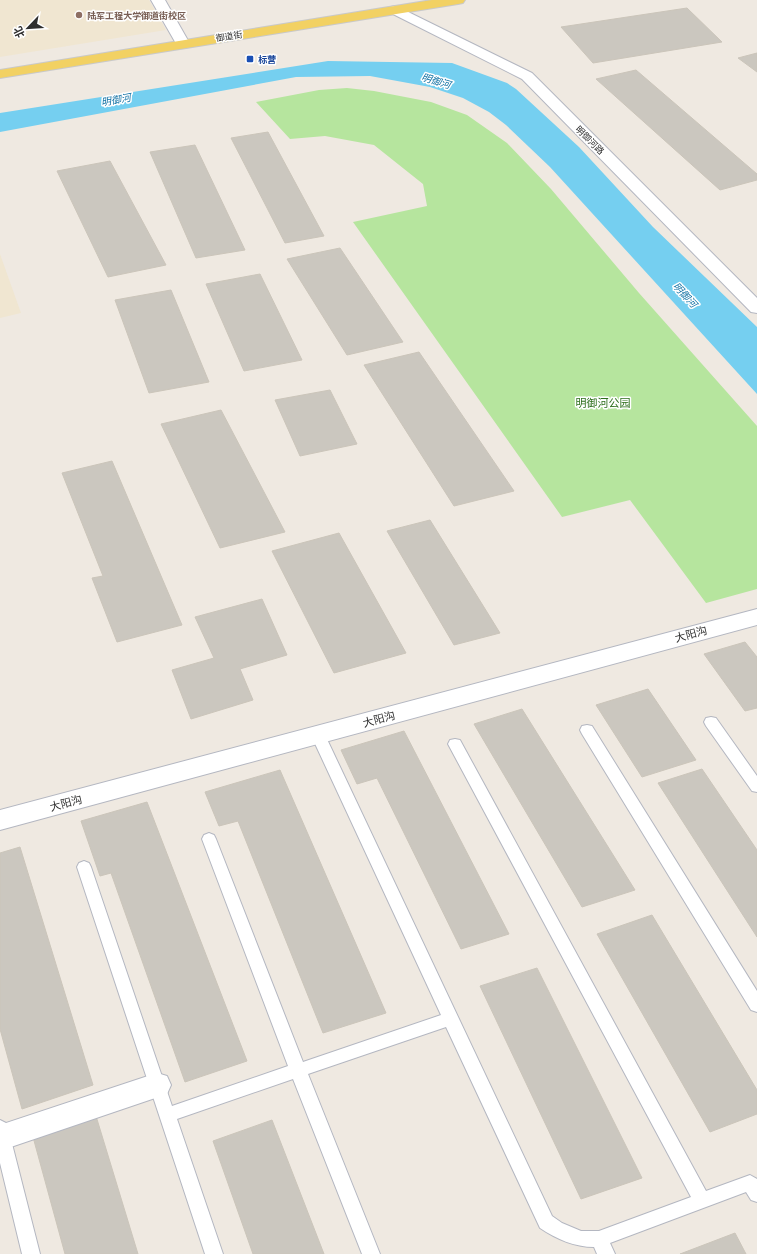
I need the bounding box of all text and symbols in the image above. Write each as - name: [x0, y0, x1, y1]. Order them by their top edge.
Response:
- north arrow: [8, 8, 48, 48]
- marker: 陆军工程大学御道街校区: [74, 10, 84, 20]
- place label: 陆军工程大学御道街校区: [87, 10, 186, 21]
- text: 北: [10, 24, 28, 40]
- street label: 御道街: [215, 28, 243, 44]
- marker: 标营: [245, 54, 255, 64]
- place label: 标营: [258, 54, 276, 65]
- water label: 明御河: [420, 70, 454, 92]
- water label: 明御河: [100, 91, 134, 109]
- street label: 明御河路: [573, 123, 607, 157]
- water label: 明御河: [670, 280, 701, 312]
- park label: 明御河公园: [576, 396, 631, 410]
- street label: 大阳沟: [673, 623, 709, 645]
- street label: 大阳沟: [361, 708, 397, 730]
- street label: 大阳沟: [48, 792, 84, 814]

